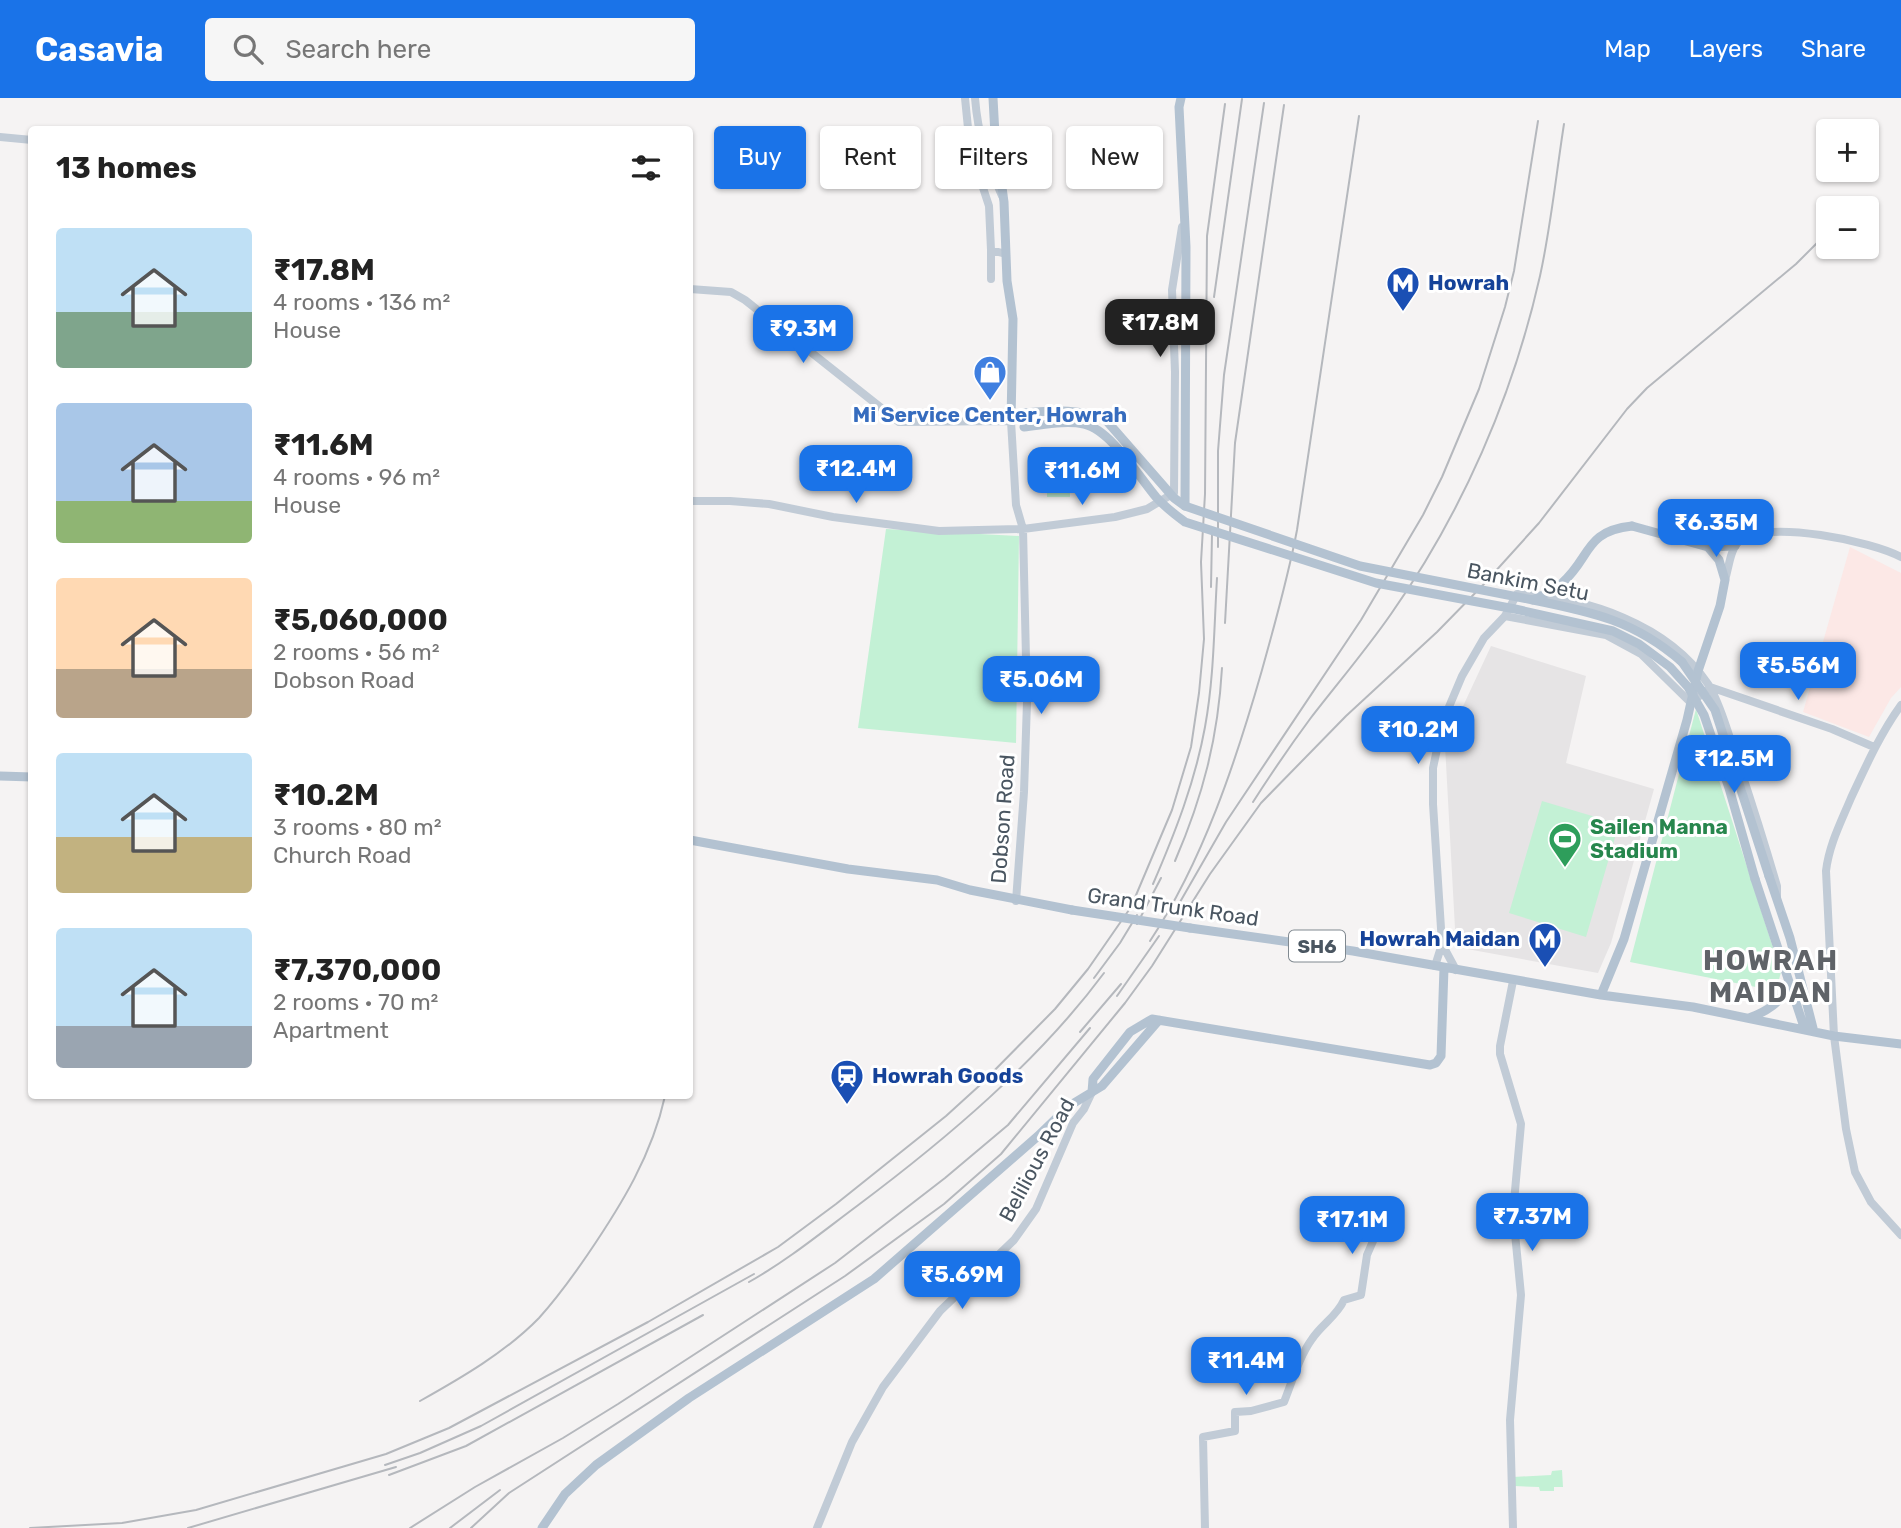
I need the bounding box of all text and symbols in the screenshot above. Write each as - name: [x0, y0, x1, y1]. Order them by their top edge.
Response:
- search box: [205, 18, 695, 81]
- text: Casavia: [35, 30, 163, 69]
- icon: search: [229, 30, 267, 68]
- text: Search here: [285, 34, 431, 65]
- text: Map: [1604, 35, 1651, 63]
- text: Layers: [1689, 35, 1763, 63]
- text: Share: [1801, 35, 1866, 63]
- map controls: [1816, 119, 1879, 259]
- button: +: [1816, 119, 1879, 182]
- chip: Buy: [714, 126, 806, 189]
- chip: Rent: [820, 126, 921, 189]
- chip: Filters: [935, 126, 1052, 189]
- chip: New: [1066, 126, 1163, 189]
- icon: filters: [627, 149, 665, 187]
- text: 13 homes: [56, 150, 197, 186]
- button: −: [1816, 196, 1879, 259]
- text: ₹17.8M: [273, 252, 375, 288]
- icon: home: [112, 256, 196, 340]
- metro station icon: Howrah: [1384, 264, 1422, 313]
- place label: Howrah: [1428, 270, 1509, 295]
- text: 4 rooms · 136 m²: [273, 288, 450, 316]
- pin: ₹17.8M: [1103, 300, 1217, 359]
- pin: ₹9.3M: [754, 306, 852, 365]
- text: ₹17.8M: [1121, 308, 1199, 336]
- text: ₹9.3M: [769, 314, 837, 342]
- text: House: [273, 316, 341, 344]
- shop icon: Mi Service Center, Howrah: [971, 353, 1009, 402]
- place label: Mi Service Center, Howrah: [853, 402, 1127, 427]
- text: ₹11.6M: [273, 427, 374, 463]
- icon: home: [112, 431, 196, 515]
- pin: ₹12.4M: [799, 446, 913, 505]
- pin: ₹11.6M: [1025, 448, 1139, 507]
- text: ₹12.4M: [815, 454, 897, 482]
- text: ₹11.6M: [1043, 456, 1121, 484]
- text: 4 rooms · 96 m²: [273, 463, 440, 491]
- text: House: [273, 491, 341, 519]
- pin: ₹6.35M: [1659, 500, 1773, 559]
- text: ₹6.35M: [1674, 508, 1758, 536]
- street label: Bankim Setu: [1465, 557, 1591, 606]
- text: ₹5,060,000: [273, 602, 448, 638]
- icon: home: [112, 606, 196, 690]
- text: 2 rooms · 56 m²: [273, 638, 440, 666]
- pin: ₹5.56M: [1741, 642, 1855, 702]
- text: ₹5.56M: [1756, 651, 1840, 679]
- pin: ₹5.06M: [984, 656, 1098, 716]
- text: ₹5.06M: [999, 665, 1083, 693]
- text: Dobson Road: [273, 666, 415, 694]
- pin: ₹10.2M: [1361, 706, 1475, 766]
- text: ₹10.2M: [1377, 715, 1459, 743]
- pin: ₹12.5M: [1677, 736, 1791, 795]
- text: ₹12.5M: [1694, 744, 1774, 772]
- street label: Dobson Road: [986, 754, 1019, 884]
- text: ₹10.2M: [273, 777, 379, 813]
- icon: home: [112, 781, 196, 865]
- text: 3 rooms · 80 m²: [273, 813, 442, 841]
- place label: Sailen Manna Stadium: [1590, 814, 1728, 863]
- sports icon: Sailen Manna Stadium: [1546, 820, 1584, 869]
- text: Church Road: [273, 841, 412, 869]
- street label: Grand Trunk Road: [1086, 882, 1260, 931]
- metro station icon: Howrah Maidan: [1526, 920, 1564, 969]
- place label: Howrah Maidan: [1359, 926, 1520, 951]
- road number: SH6: [1289, 930, 1345, 961]
- district label: HOWRAH MAIDAN: [1703, 944, 1839, 1009]
- text: ₹7,370,000: [273, 952, 441, 988]
- icon: home: [112, 956, 196, 1040]
- text: 2 rooms · 70 m²: [273, 988, 438, 1016]
- text: Apartment: [273, 1016, 389, 1044]
- station icon: Howrah Goods: [828, 1057, 866, 1106]
- place label: Howrah Goods: [872, 1063, 1023, 1088]
- street label: Belilious Road: [993, 1094, 1080, 1226]
- pin: ₹7.37M: [1475, 1194, 1589, 1253]
- pin: ₹17.1M: [1295, 1196, 1409, 1256]
- text: ₹7.37M: [1492, 1202, 1572, 1230]
- text: ₹17.1M: [1316, 1205, 1388, 1233]
- pin: ₹5.69M: [905, 1252, 1019, 1311]
- text: ₹5.69M: [920, 1260, 1004, 1288]
- pin: ₹11.4M: [1189, 1338, 1303, 1397]
- text: ₹11.4M: [1207, 1346, 1285, 1374]

